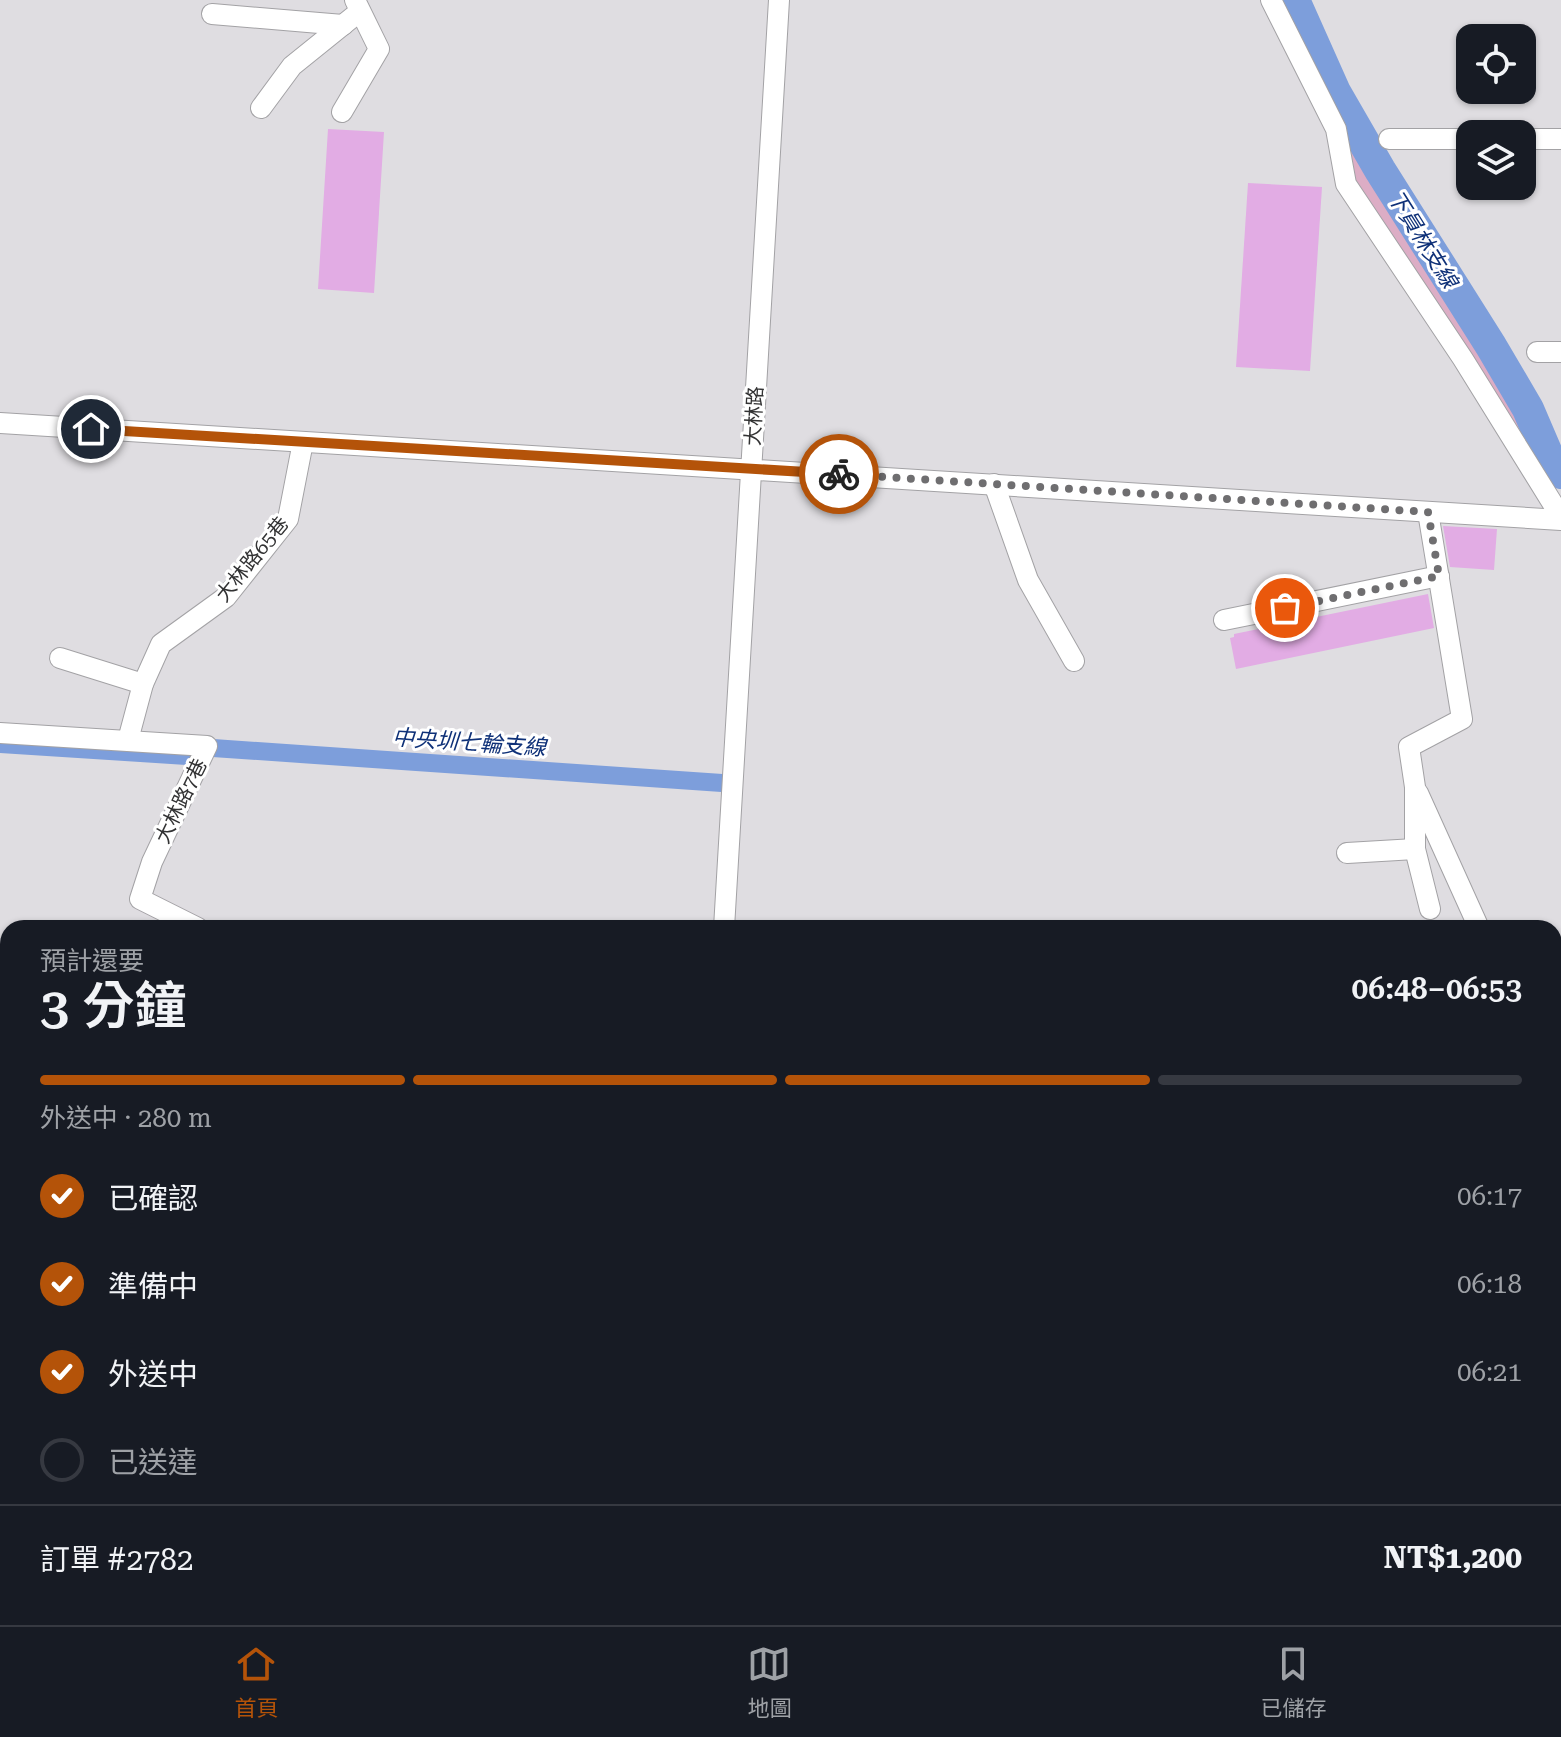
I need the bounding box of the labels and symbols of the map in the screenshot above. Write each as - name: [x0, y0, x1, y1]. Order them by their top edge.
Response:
- water label: 下員林支線: [1383, 186, 1464, 295]
- street label: 大林路: [740, 385, 768, 447]
- pin: [57, 395, 125, 463]
- courier: [799, 434, 879, 514]
- street label: 大林路65巷: [210, 512, 294, 606]
- pin: [1251, 574, 1319, 642]
- water label: 中央圳七輪支線: [391, 725, 550, 761]
- street label: 大林路7巷: [150, 755, 212, 847]

